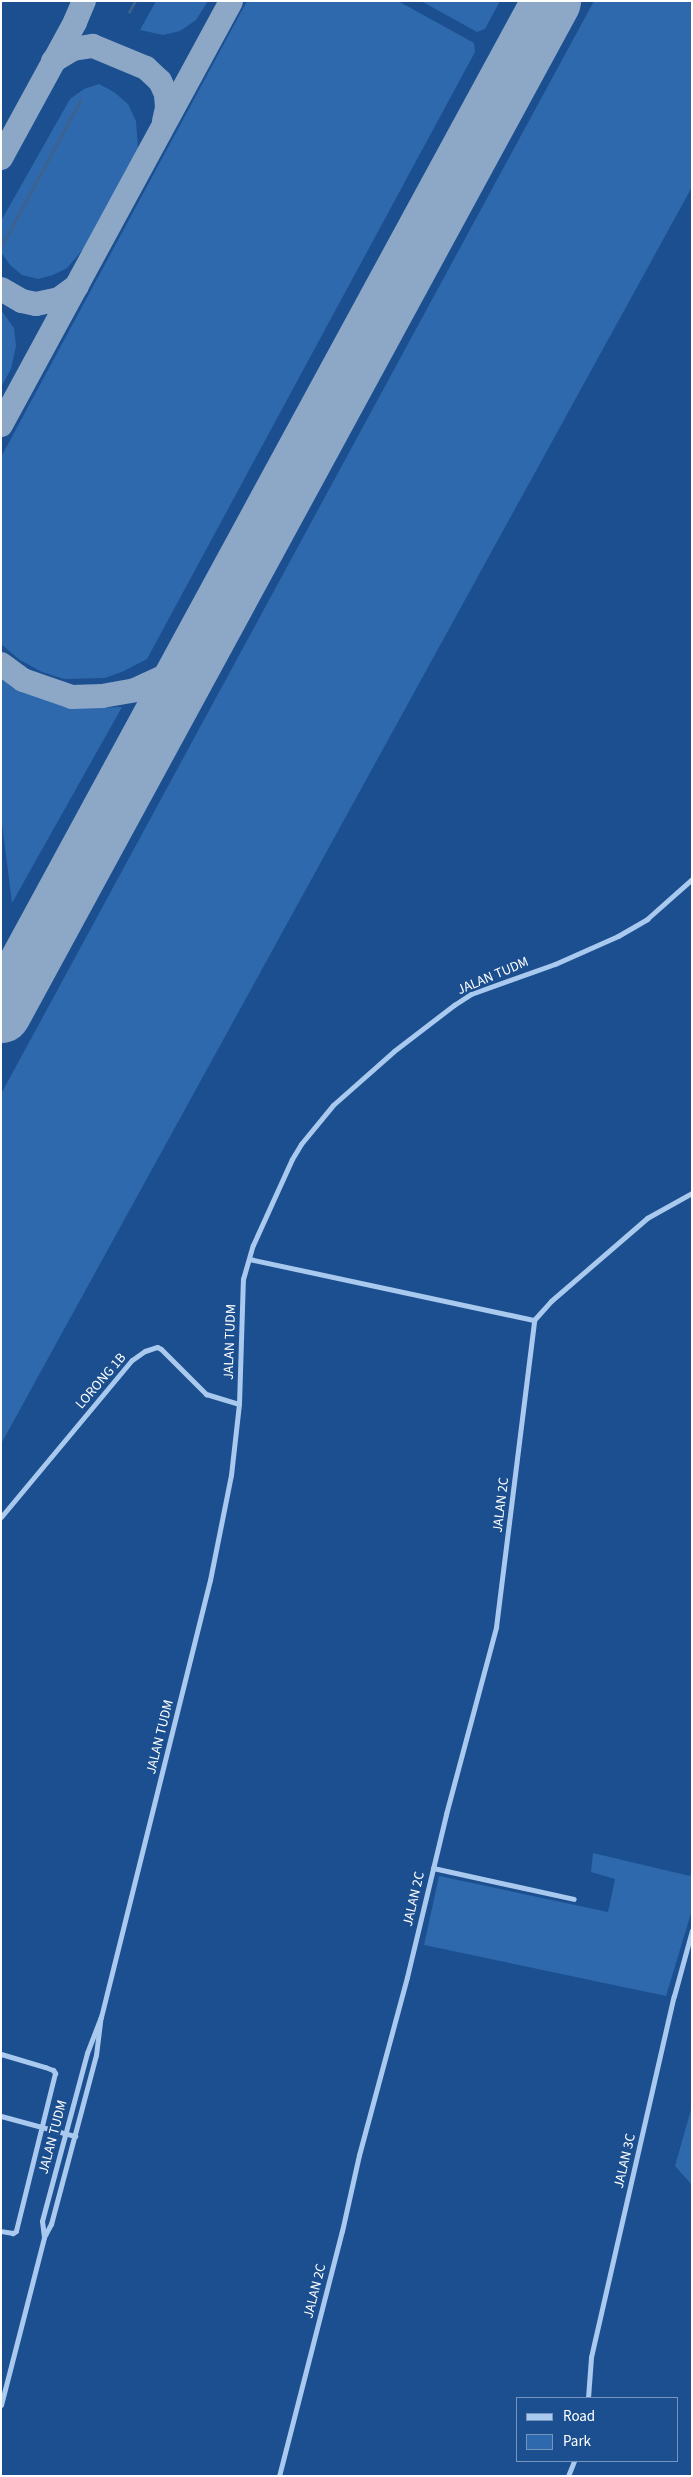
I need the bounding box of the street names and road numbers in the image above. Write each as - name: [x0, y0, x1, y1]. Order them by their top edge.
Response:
- street label: JALAN TUDM: [455, 953, 531, 999]
- street label: JALAN TUDM: [220, 1304, 240, 1380]
- street label: LORONG 1B: [72, 1350, 130, 1412]
- street label: JALAN 2C: [489, 1476, 513, 1534]
- street label: JALAN TUDM: [143, 1698, 177, 1776]
- street label: JALAN 2C: [400, 1870, 428, 1928]
- street label: JALAN TUDM: [35, 2098, 71, 2176]
- street label: JALAN 3C: [611, 2132, 639, 2190]
- street label: JALAN 2C: [300, 2262, 330, 2320]

